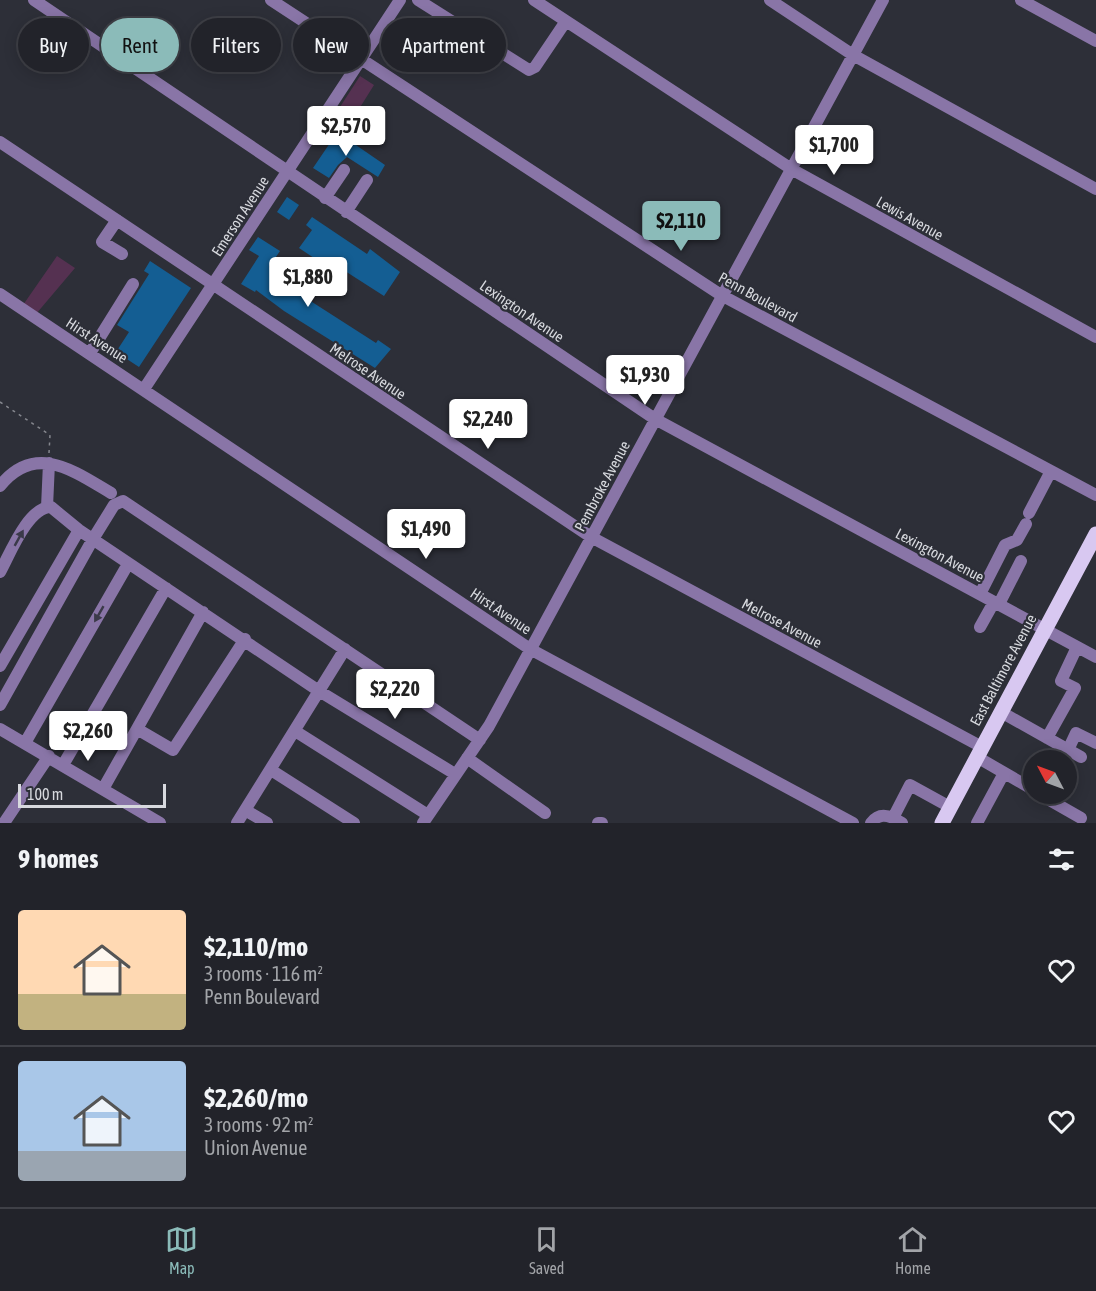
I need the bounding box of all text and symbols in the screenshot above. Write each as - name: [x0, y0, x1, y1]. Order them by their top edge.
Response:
- chip: Buy: [18, 18, 89, 72]
- chip: Rent: [101, 18, 179, 72]
- chip: Filters: [191, 18, 281, 72]
- chip: New: [293, 18, 369, 72]
- chip: Apartment: [381, 18, 506, 72]
- pin: $2,570: [297, 106, 395, 157]
- text: $2,570: [321, 114, 371, 137]
- pin: $1,700: [785, 125, 883, 176]
- text: $1,700: [809, 133, 859, 156]
- street label: Emerson Avenue: [208, 173, 272, 259]
- street label: Lewis Avenue: [874, 193, 947, 243]
- pin: $2,110: [632, 201, 730, 252]
- text: $2,110: [656, 209, 706, 232]
- pin: $1,880: [259, 257, 357, 308]
- text: $1,880: [283, 265, 333, 288]
- street label: Penn Boulevard: [716, 268, 800, 326]
- street label: Lexington Avenue: [477, 277, 567, 345]
- street label: Hirst Avenue: [63, 314, 131, 366]
- street label: Melrose Avenue: [327, 339, 409, 403]
- pin: $1,930: [596, 355, 694, 406]
- text: $1,930: [620, 363, 670, 386]
- pin: $2,240: [439, 399, 537, 450]
- text: $2,240: [463, 407, 513, 430]
- street label: Pembroke Avenue: [571, 438, 633, 534]
- pin: $1,490: [377, 509, 475, 560]
- text: $1,490: [401, 517, 451, 540]
- street label: Lexington Avenue: [893, 525, 987, 586]
- one-way arrow: [14, 529, 24, 546]
- street label: Hirst Avenue: [467, 584, 535, 638]
- street label: Melrose Avenue: [739, 595, 825, 651]
- one-way arrow: [94, 606, 104, 623]
- street label: East Baltimore Avenue: [966, 611, 1040, 729]
- pin: $2,220: [346, 669, 444, 720]
- text: $2,220: [370, 677, 420, 700]
- pin: $2,260: [39, 711, 137, 762]
- text: $2,260: [63, 719, 113, 742]
- north arrow: [1023, 750, 1077, 804]
- map controls: [1023, 750, 1077, 804]
- scale bar: [18, 781, 166, 808]
- text: 100 m: [27, 785, 63, 803]
- icon: filters: [1045, 843, 1078, 876]
- text: 9 homes: [18, 844, 98, 874]
- text: $2,110/mo: [204, 932, 308, 962]
- icon: home: [66, 934, 138, 1006]
- icon: heart: [1045, 954, 1078, 987]
- text: 3 rooms · 116 m²: [204, 962, 323, 985]
- text: Penn Boulevard: [204, 985, 320, 1008]
- text: $2,260/mo: [204, 1083, 308, 1113]
- icon: home: [66, 1085, 138, 1157]
- icon: heart: [1045, 1105, 1078, 1138]
- text: 3 rooms · 92 m²: [204, 1113, 314, 1136]
- text: Union Avenue: [204, 1136, 307, 1159]
- tab: Map: [165, 1223, 198, 1277]
- tab: Saved: [529, 1223, 564, 1277]
- tab: Home: [895, 1223, 931, 1277]

